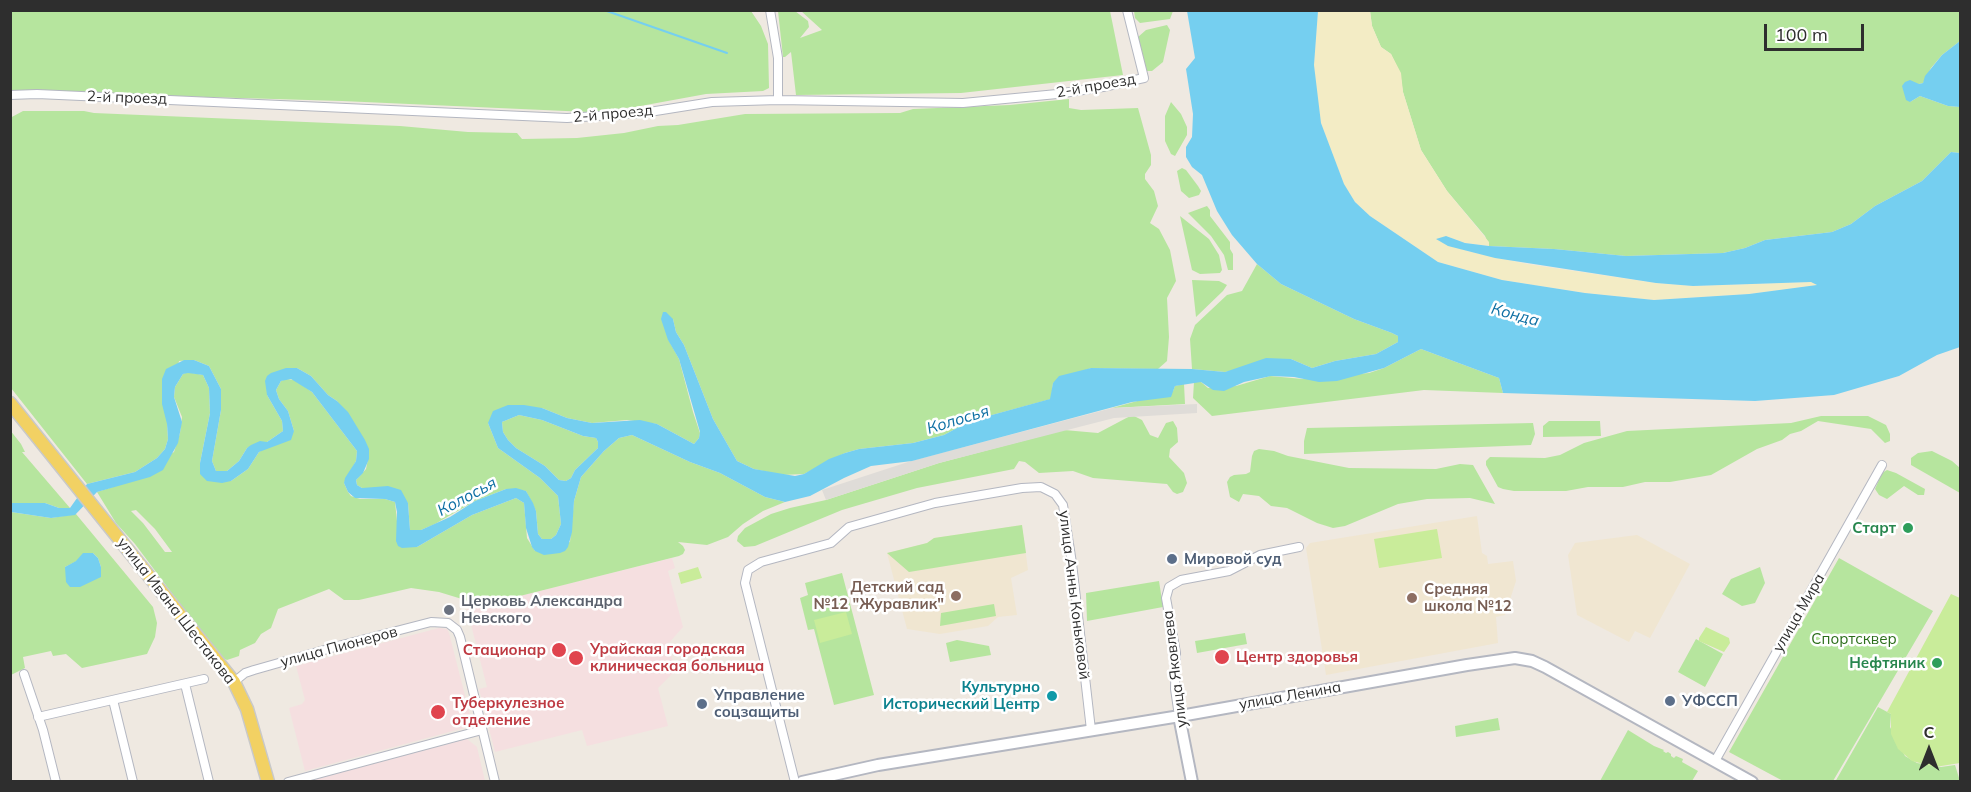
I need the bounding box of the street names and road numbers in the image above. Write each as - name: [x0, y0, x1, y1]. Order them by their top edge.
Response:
- street label: 2-й проезд: [1055, 70, 1137, 102]
- street label: 2-й проезд: [87, 88, 167, 108]
- street label: 2-й проезд: [572, 102, 654, 126]
- street label: улица Анны Коньковой: [1055, 509, 1093, 681]
- street label: улица Ивана Шестакова: [113, 534, 239, 688]
- street label: улица Мира: [1769, 571, 1829, 655]
- street label: улица Яковлева: [1159, 609, 1191, 729]
- street label: улица Пионеров: [279, 623, 399, 671]
- street label: улица Ленина: [1238, 678, 1342, 714]

